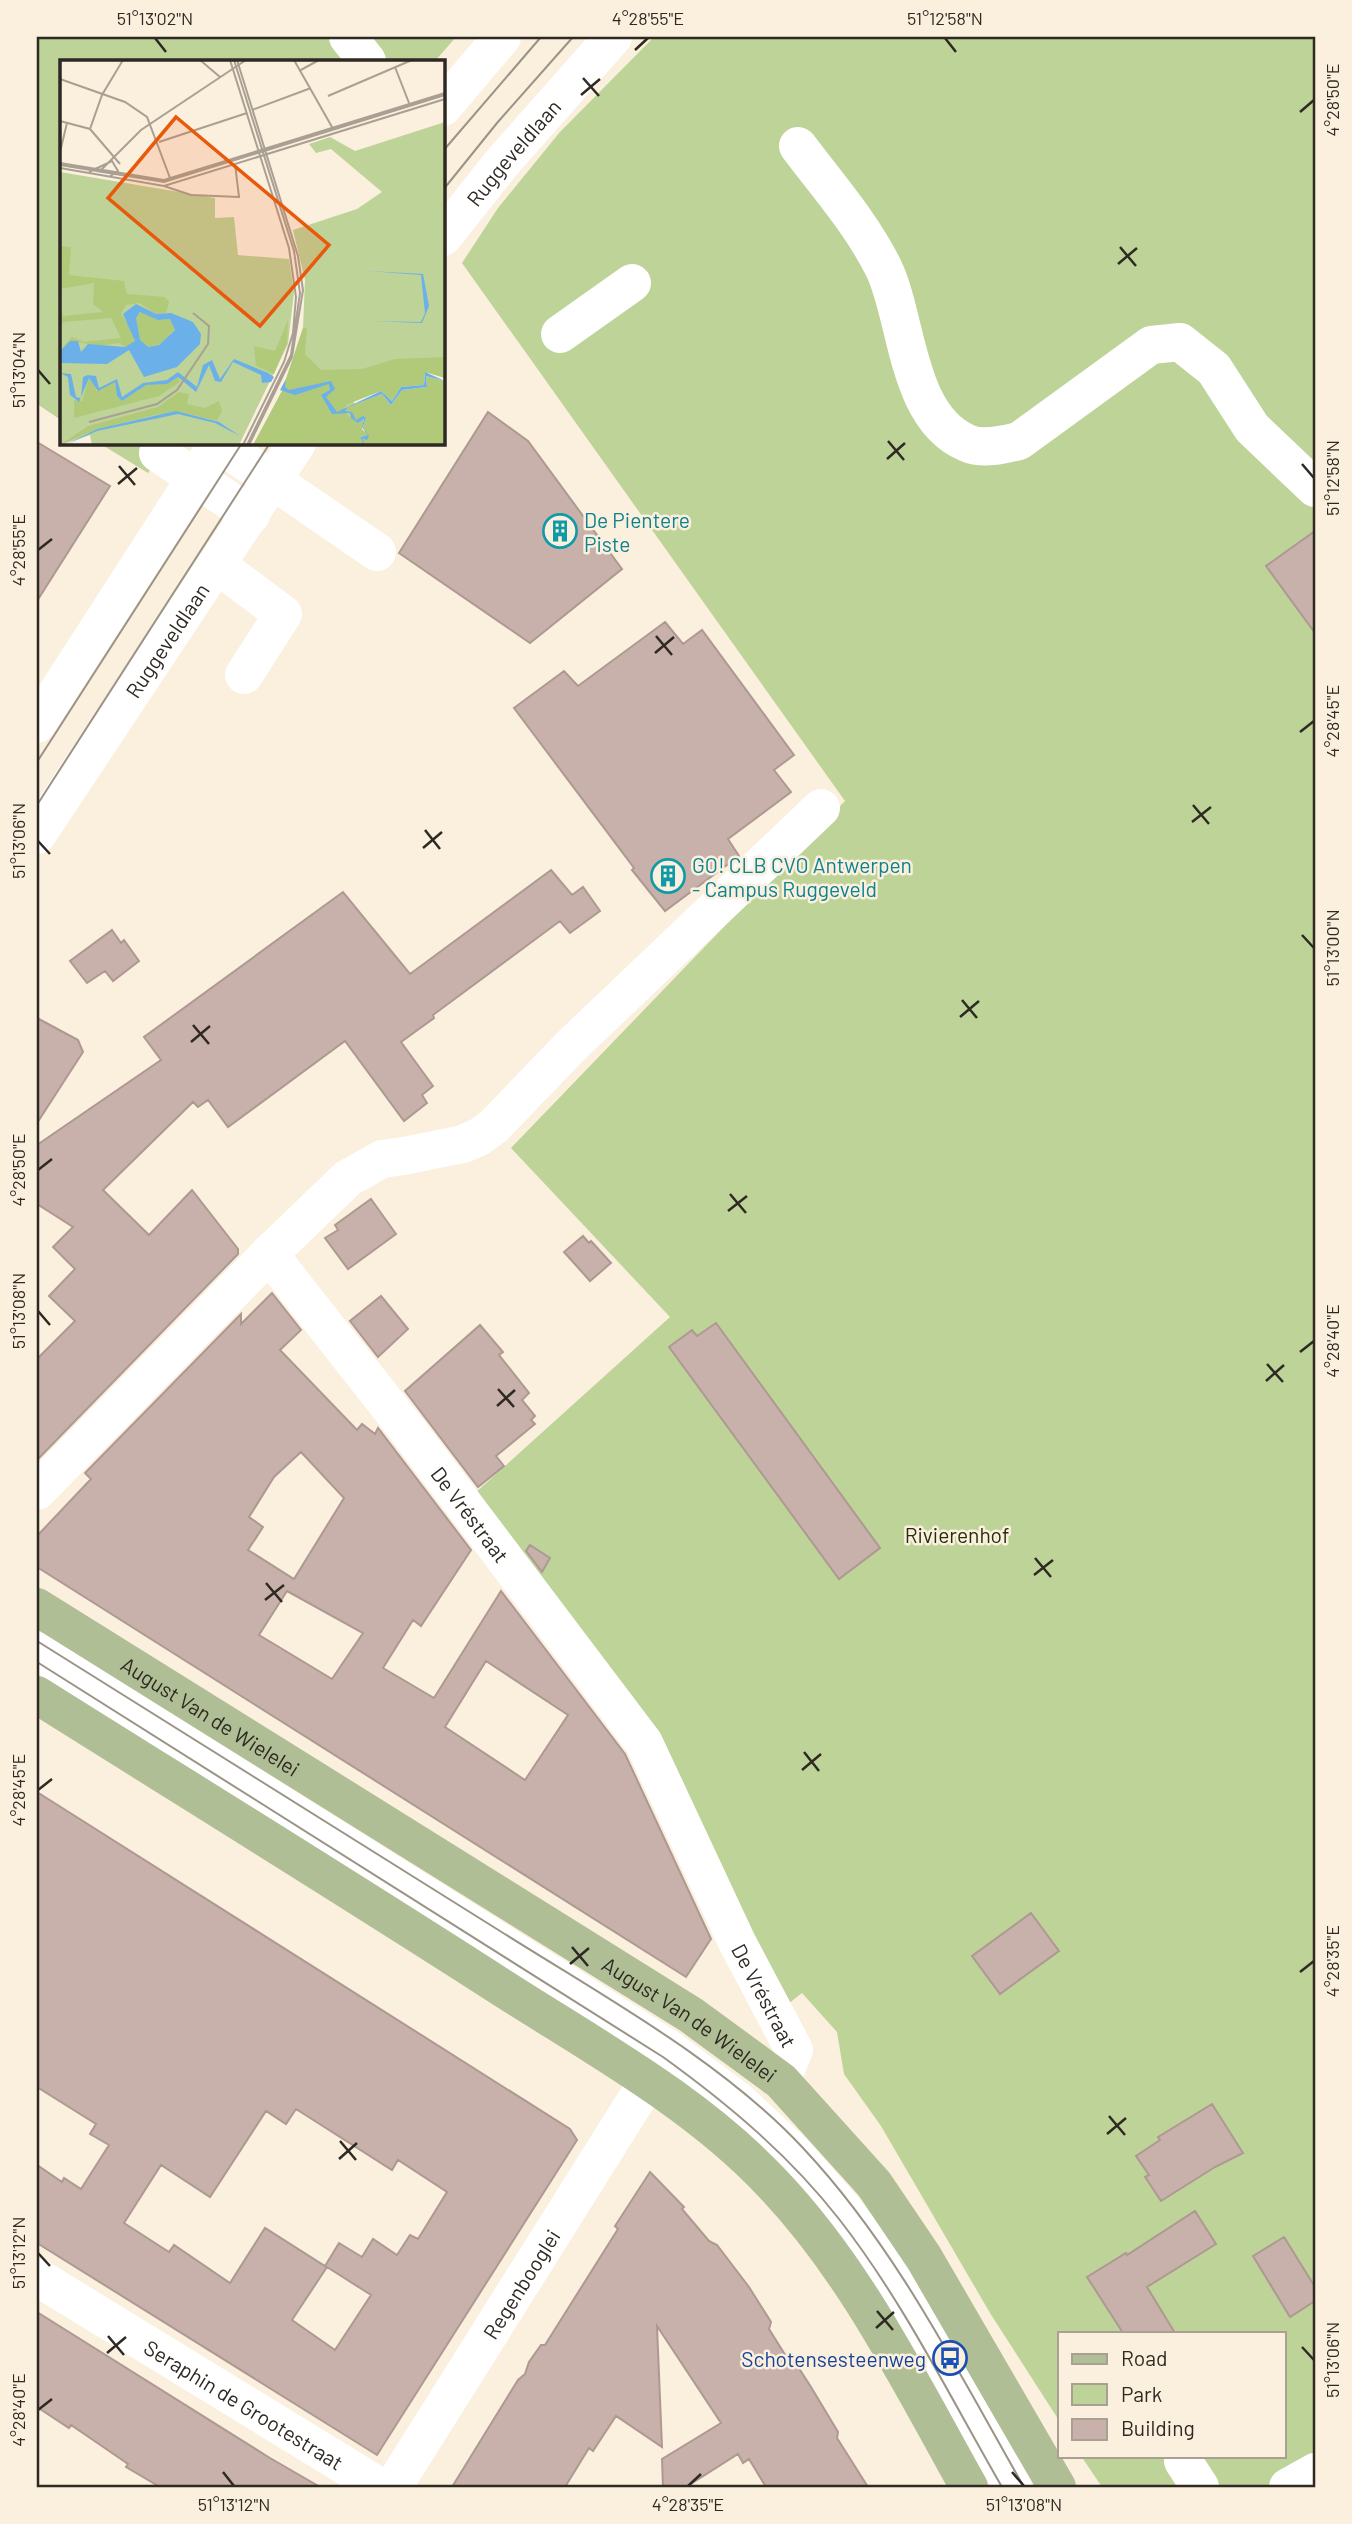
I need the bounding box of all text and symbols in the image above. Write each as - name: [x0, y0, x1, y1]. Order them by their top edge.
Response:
- text: 51°13'02"N: [117, 7, 193, 29]
- text: 4°28'55"E: [612, 7, 684, 29]
- text: 51°12'58"N: [907, 7, 983, 29]
- inset map: [60, 60, 444, 444]
- text: 4°28'50"E: [1321, 63, 1343, 137]
- street label: Ruggeveldlaan: [460, 94, 565, 210]
- text: 51°13'04"N: [7, 332, 29, 408]
- text: 51°12'58"N: [1321, 440, 1343, 516]
- place label: De Pientere Piste: [584, 507, 690, 556]
- building icon: De Pientere Piste: [541, 512, 579, 550]
- text: 4°28'55"E: [7, 514, 29, 586]
- street label: Ruggeveldlaan: [119, 578, 213, 702]
- text: 4°28'45"E: [1321, 685, 1343, 757]
- text: 51°13'06"N: [7, 803, 29, 879]
- place label: GO! CLB CVO Antwerpen - Campus Ruggeveld: [692, 852, 912, 901]
- building icon: GO! CLB CVO Antwerpen - Campus Ruggeveld: [649, 857, 687, 895]
- text: 51°13'00"N: [1321, 909, 1343, 987]
- text: 4°28'50"E: [7, 1133, 29, 1207]
- text: 51°13'08"N: [7, 1273, 29, 1349]
- text: 4°28'40"E: [1321, 1304, 1343, 1378]
- street label: De Vréstraat: [427, 1461, 515, 1567]
- park label: Rivierenhof: [905, 1522, 1009, 1547]
- street label: August Van de Wielelei: [117, 1651, 305, 1780]
- text: 4°28'45"E: [7, 1754, 29, 1826]
- text: 4°28'35"E: [1321, 1925, 1343, 1997]
- street label: De Vréstraat: [727, 1939, 803, 2051]
- street label: August Van de Wielelei: [598, 1951, 782, 2087]
- text: 51°13'12"N: [7, 2217, 29, 2289]
- street label: Regenbooglei: [477, 2224, 564, 2343]
- text: 51°13'06"N: [1321, 2322, 1343, 2398]
- legend: [1058, 2332, 1286, 2458]
- street label: Seraphin de Grootestraat: [140, 2334, 348, 2474]
- bus stop icon: Schotensesteenweg: [931, 2339, 969, 2377]
- text: Road: [1121, 2345, 1167, 2370]
- place label: Schotensesteenweg: [741, 2346, 926, 2371]
- text: 4°28'40"E: [7, 2373, 29, 2447]
- text: Park: [1121, 2381, 1162, 2406]
- text: Building: [1121, 2415, 1195, 2440]
- text: 51°13'12"N: [198, 2493, 270, 2515]
- text: 4°28'35"E: [652, 2493, 724, 2515]
- text: 51°13'08"N: [986, 2493, 1062, 2515]

